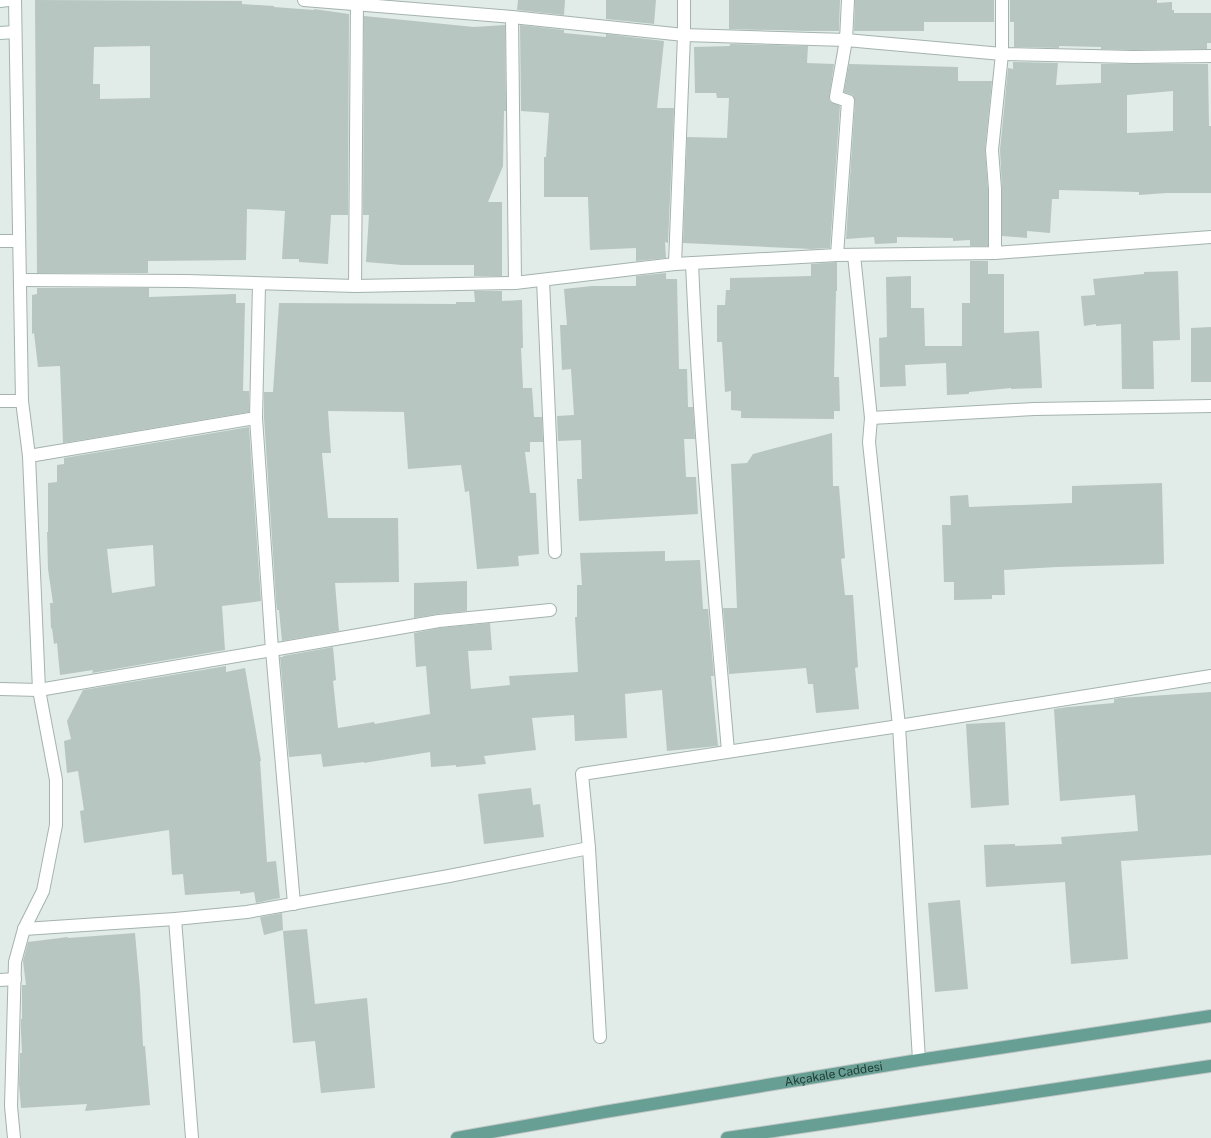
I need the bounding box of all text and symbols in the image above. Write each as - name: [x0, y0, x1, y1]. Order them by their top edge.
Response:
- street label: Akçakale Caddesi: [783, 1059, 884, 1089]

